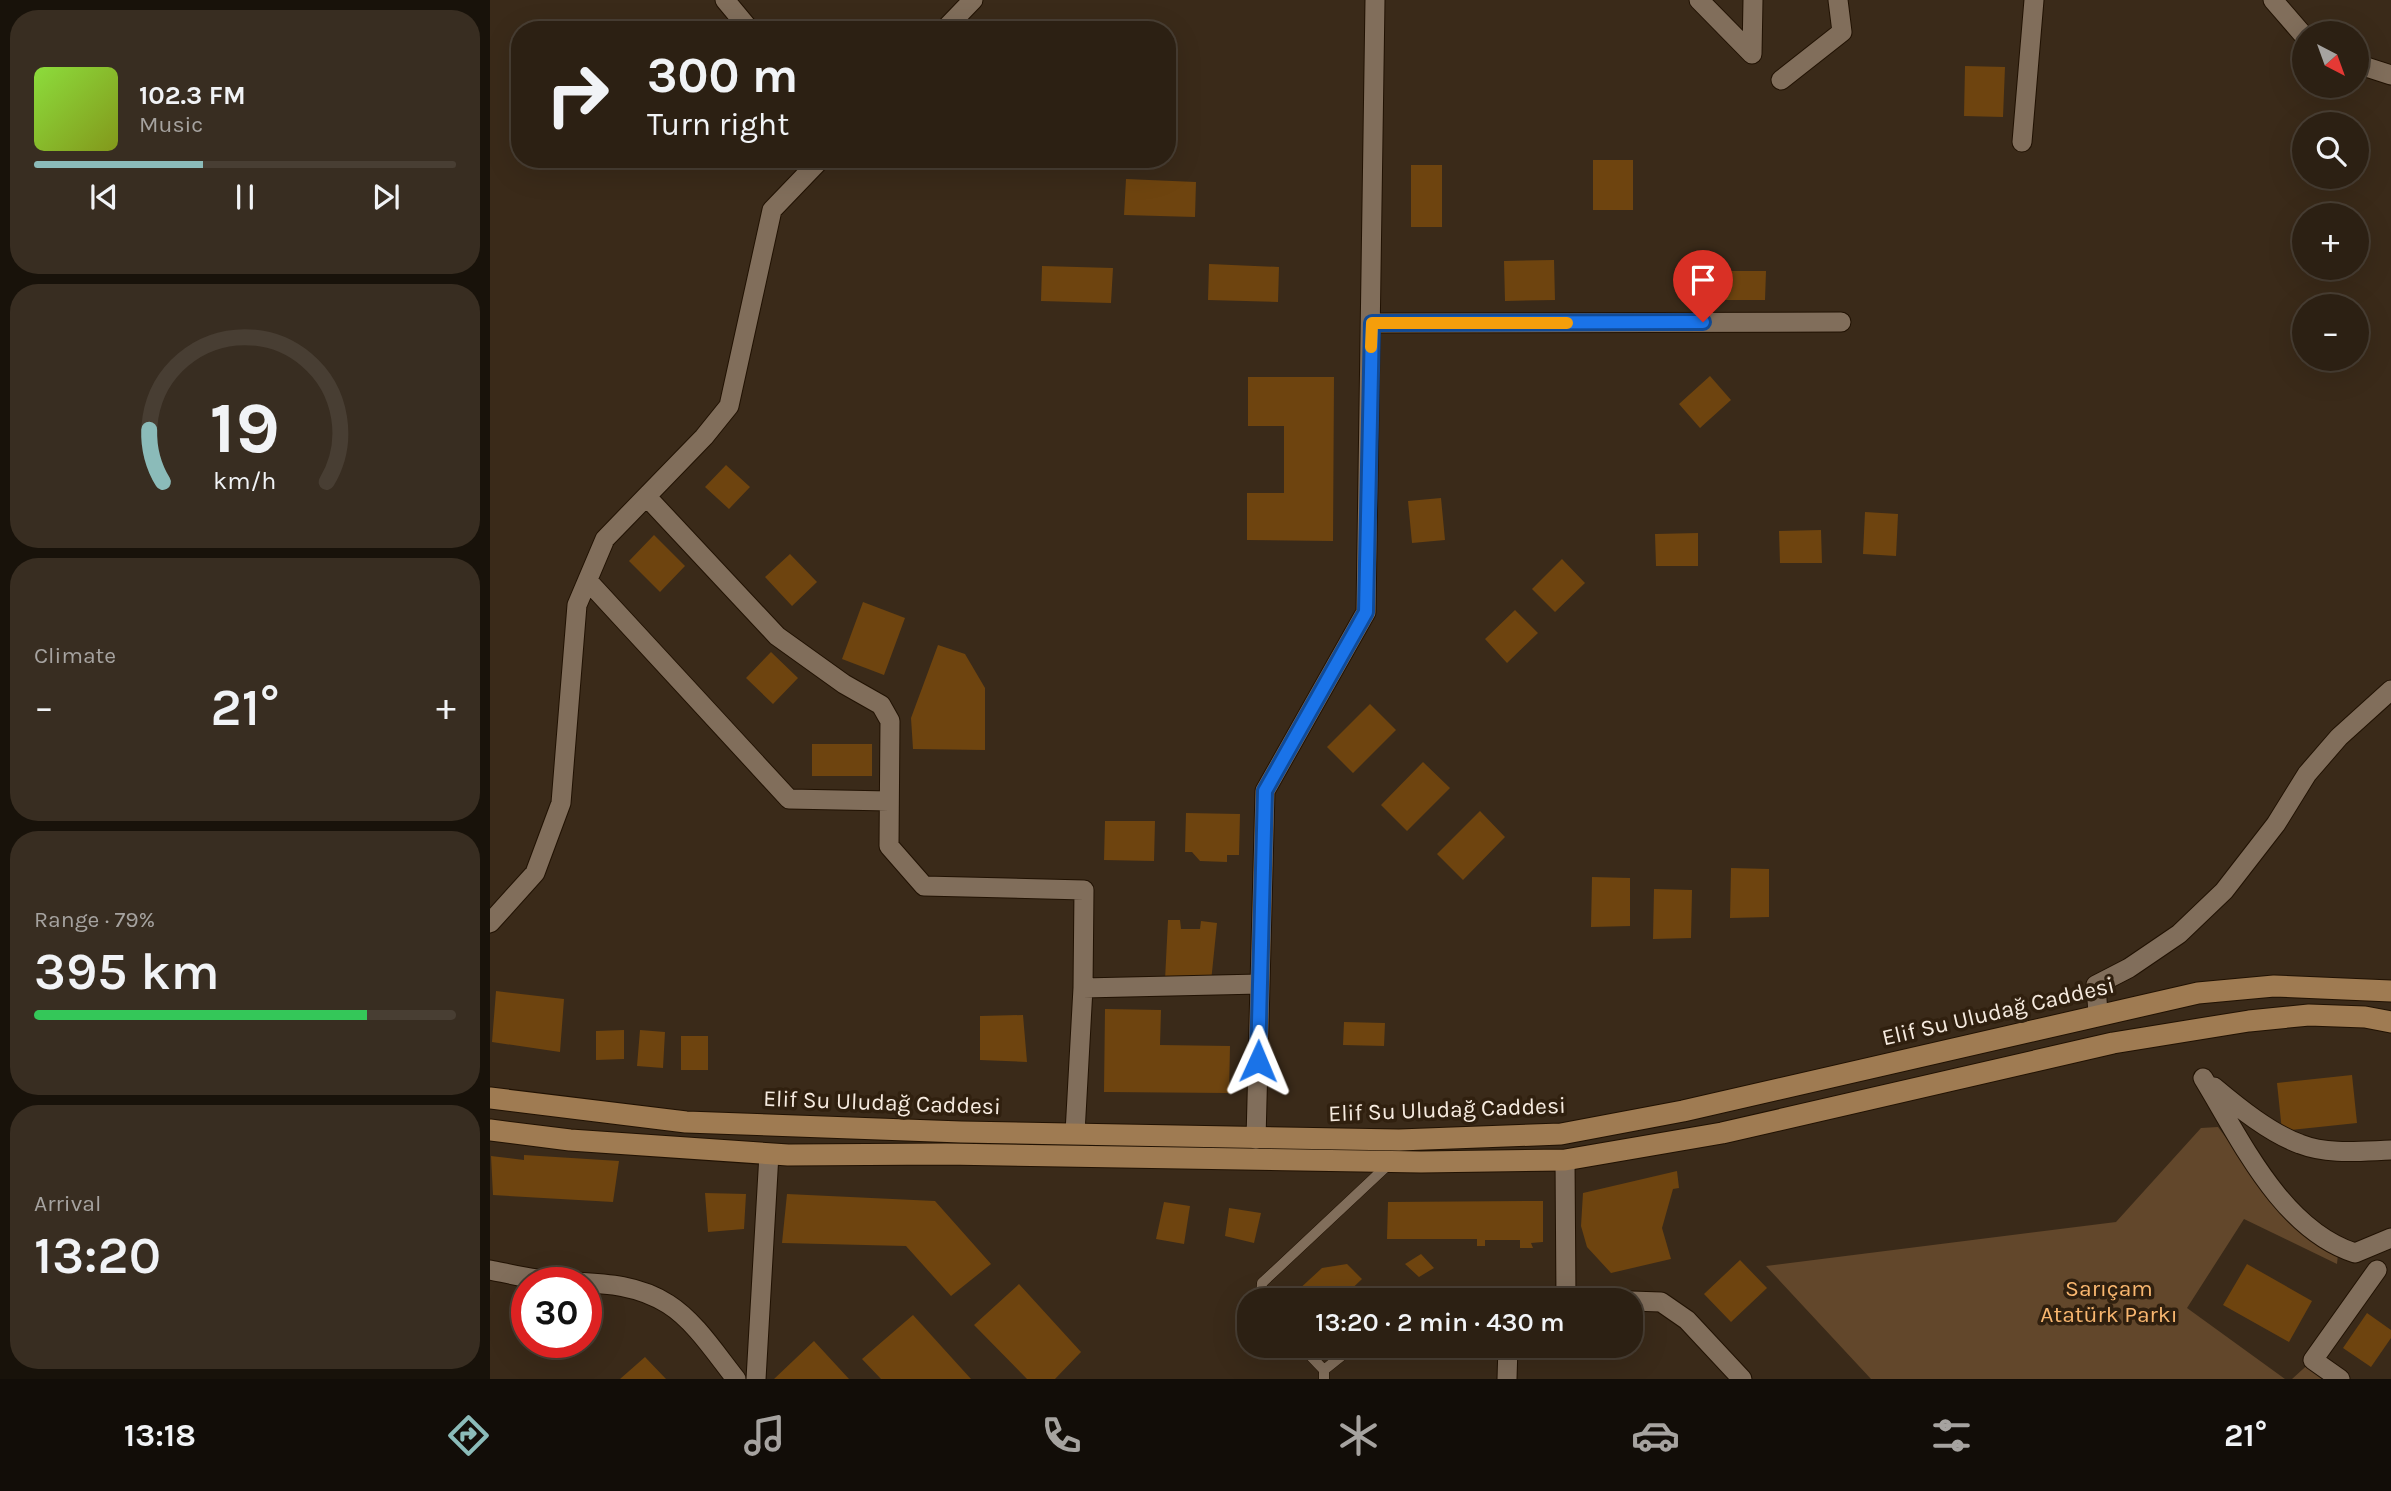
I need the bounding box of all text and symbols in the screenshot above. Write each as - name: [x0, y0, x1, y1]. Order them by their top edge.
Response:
- north arrow: [2292, 21, 2370, 98]
- map controls: [2292, 21, 2369, 371]
- text: 300 m: [647, 47, 798, 104]
- icon: right: [532, 49, 623, 140]
- text: 102.3 FM: [139, 80, 246, 111]
- text: Turn right: [647, 106, 789, 143]
- text: Music: [139, 111, 203, 138]
- button: search: [2292, 112, 2369, 189]
- icon: previous: [85, 178, 123, 216]
- icon: pause: [226, 178, 264, 216]
- icon: next: [367, 178, 405, 216]
- button: +: [2292, 203, 2369, 280]
- pin: [1673, 250, 1733, 322]
- icon: arrive: [1684, 261, 1722, 299]
- button: −: [2292, 294, 2369, 371]
- text: 19: [210, 385, 280, 470]
- text: km/h: [213, 465, 277, 494]
- text: Climate: [34, 642, 116, 669]
- text: 21°: [211, 677, 279, 738]
- text: −: [34, 685, 54, 730]
- text: +: [436, 685, 456, 730]
- text: Range · 79%: [34, 906, 155, 933]
- text: 395 km: [34, 941, 220, 1002]
- street label: Elif Su Uludağ Caddesi: [1879, 972, 2117, 1051]
- position arrow: [1221, 1024, 1295, 1098]
- street label: Elif Su Uludağ Caddesi: [763, 1085, 1001, 1120]
- street label: Elif Su Uludağ Caddesi: [1328, 1092, 1566, 1127]
- text: Arrival: [34, 1190, 101, 1217]
- text: 13:20: [34, 1225, 161, 1286]
- speed limit sign: 30: [511, 1267, 602, 1358]
- park label: Sarıçam Atatürk Parkı: [2040, 1275, 2178, 1328]
- text: 13:20 · 2 min · 430 m: [1315, 1307, 1565, 1338]
- icon: directions: [444, 1411, 493, 1460]
- icon: music: [740, 1411, 789, 1460]
- icon: phone: [1037, 1411, 1086, 1460]
- icon: climate: [1334, 1411, 1383, 1460]
- icon: car: [1631, 1411, 1680, 1460]
- icon: filters: [1927, 1411, 1976, 1460]
- text: 13:18: [124, 1417, 196, 1454]
- text: 21°: [2224, 1417, 2267, 1454]

